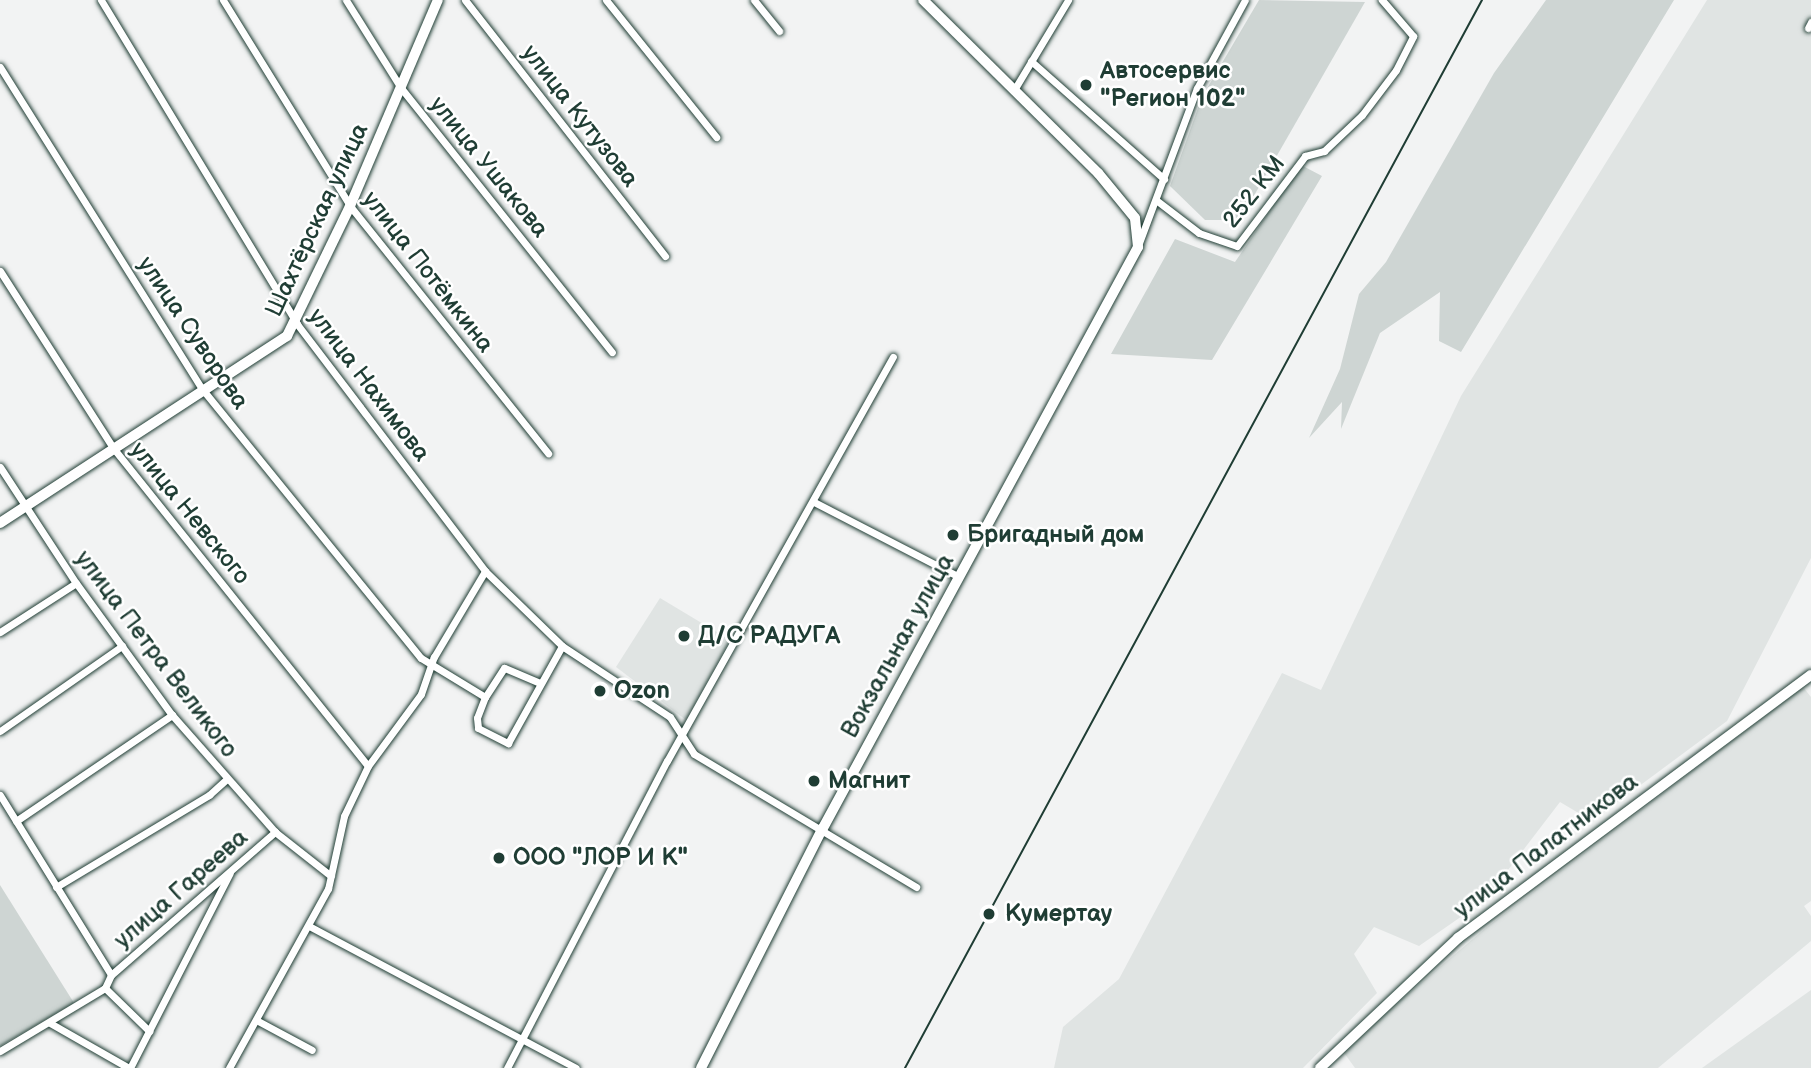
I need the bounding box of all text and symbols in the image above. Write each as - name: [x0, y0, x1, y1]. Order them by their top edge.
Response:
- street label: улица Кутузова: [516, 39, 644, 193]
- place label: Автосервис "Регион 102": [1100, 57, 1245, 113]
- marker: Автосервис "Регион 102": [1078, 77, 1094, 93]
- street label: улица Ушакова: [423, 91, 555, 243]
- street label: Шахтёрская улица: [260, 119, 374, 321]
- street label: 252 КМ: [1217, 150, 1291, 234]
- street label: улица Потёмкина: [356, 186, 500, 358]
- street label: улица Суворова: [131, 251, 255, 415]
- street label: улица Нахимова: [302, 303, 436, 467]
- street label: улица Невского: [124, 436, 256, 590]
- place label: Бригадный дом: [967, 521, 1144, 549]
- marker: Бригадный дом: [945, 527, 961, 543]
- street label: улица Петра Великого: [69, 545, 243, 763]
- street label: Вокзальная улица: [836, 549, 960, 743]
- place label: Д/С РАДУГА: [698, 622, 840, 650]
- marker: Д/С РАДУГА: [676, 628, 692, 644]
- place label: Ozon: [614, 677, 670, 705]
- marker: Ozon: [592, 683, 608, 699]
- place label: Магнит: [828, 767, 910, 795]
- street label: улица Палатникова: [1448, 768, 1644, 924]
- marker: Магнит: [806, 773, 822, 789]
- street label: улица Гареева: [108, 823, 254, 955]
- place label: ООО "ЛОР И К": [513, 844, 688, 872]
- marker: ООО "ЛОР И К": [491, 850, 507, 866]
- place label: Кумертау: [1005, 900, 1112, 928]
- marker: Кумертау: [979, 904, 999, 924]

